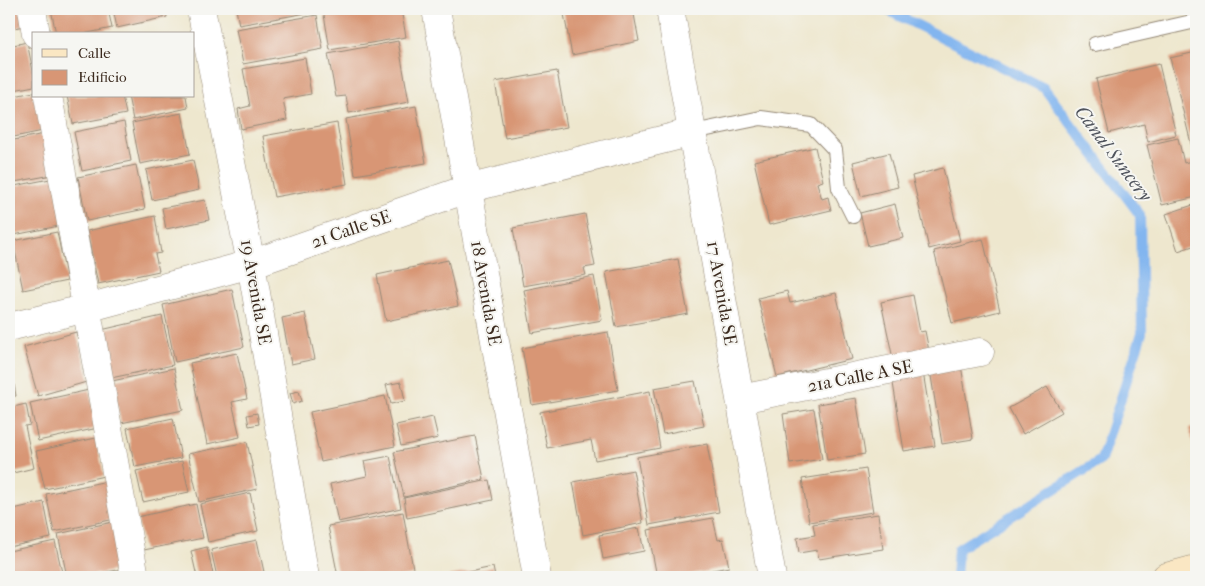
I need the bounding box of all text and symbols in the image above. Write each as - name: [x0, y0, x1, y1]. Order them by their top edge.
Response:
- legend: [32, 32, 195, 98]
- text: Calle: [78, 44, 111, 62]
- text: Edificio: [78, 68, 127, 86]
- water label: Canal Suncery: [1070, 102, 1157, 207]
- street label: 21 Calle SE: [309, 206, 394, 253]
- street label: 19 Avenida SE: [236, 238, 275, 346]
- street label: 18 Avenida SE: [466, 239, 505, 347]
- street label: 17 Avenida SE: [702, 239, 741, 347]
- street label: 21a Calle A SE: [806, 356, 914, 397]

